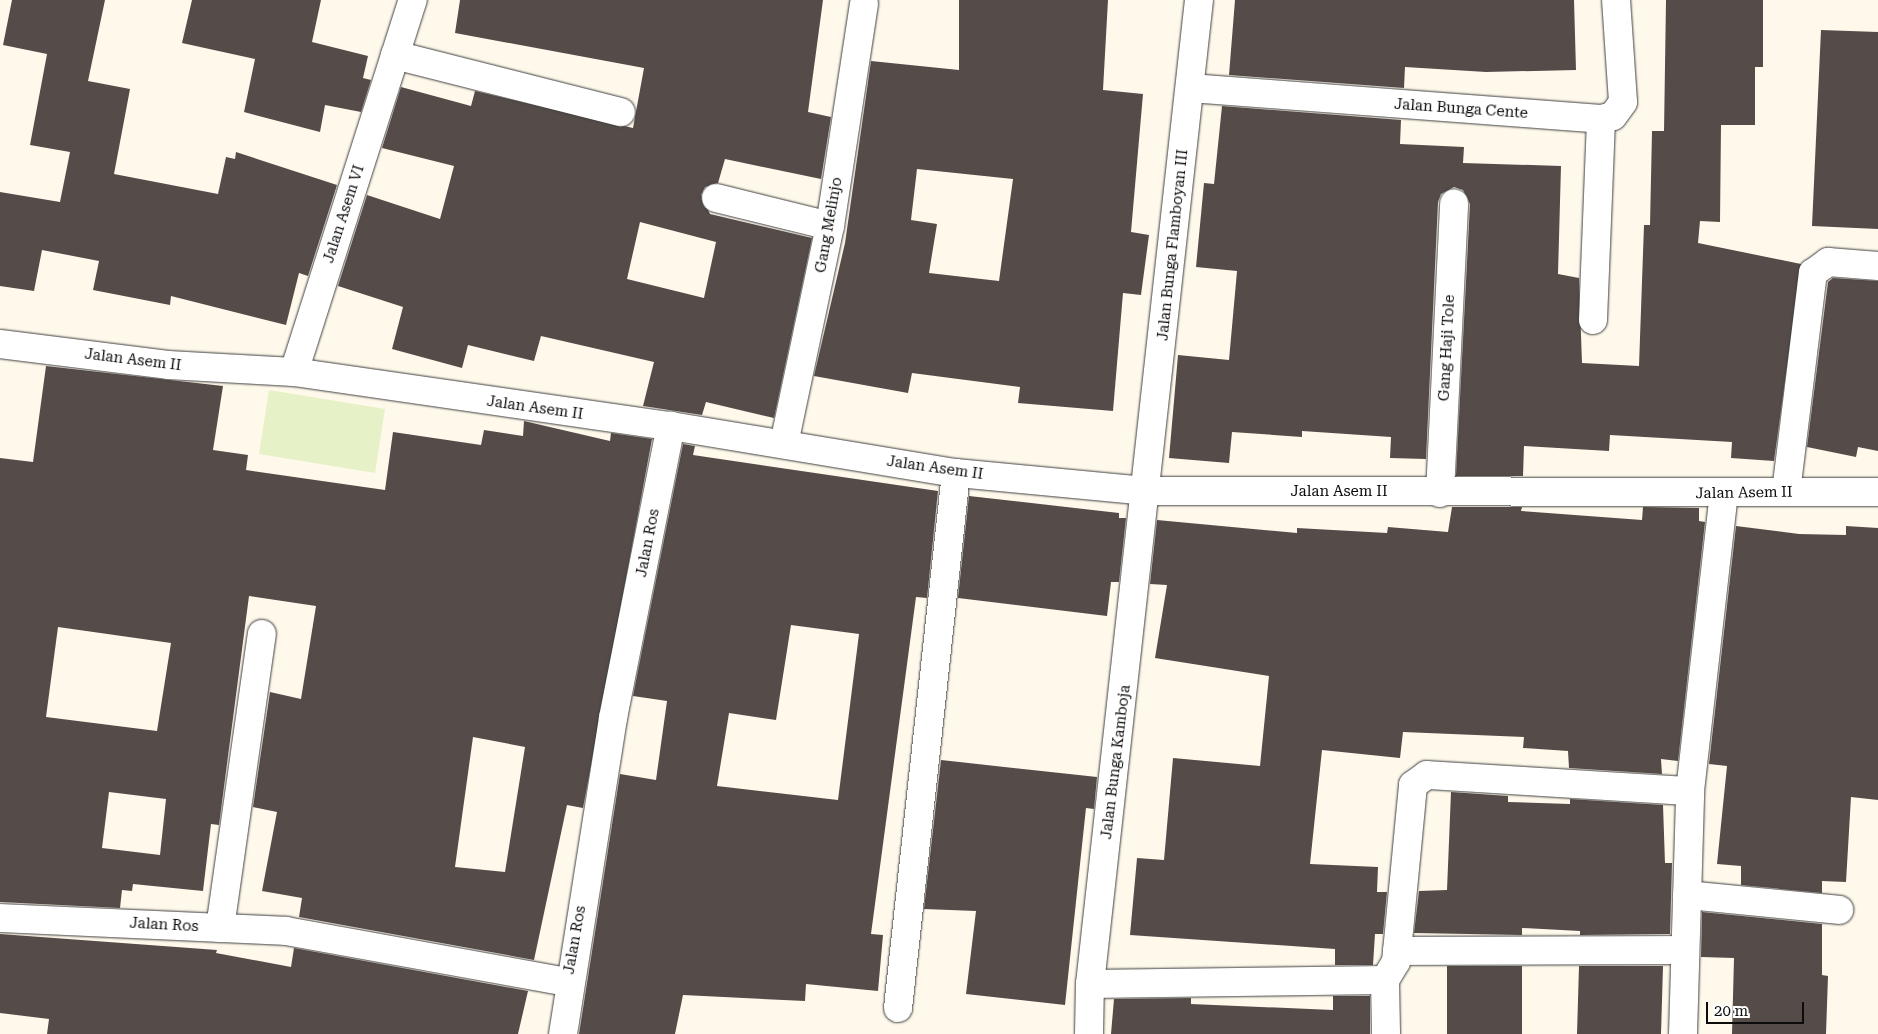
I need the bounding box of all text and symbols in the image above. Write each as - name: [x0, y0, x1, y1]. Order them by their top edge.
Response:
- street label: Jalan Bunga Cente: [1394, 95, 1528, 123]
- street label: Jalan Bunga Flamboyan III: [1154, 148, 1192, 342]
- street label: Jalan Asem VI: [320, 163, 368, 265]
- street label: Gang Melinjo: [812, 176, 846, 274]
- street label: Gang Haji Tole: [1435, 294, 1459, 402]
- street label: Jalan Asem II: [84, 345, 182, 375]
- street label: Jalan Asem II: [486, 392, 584, 424]
- street label: Jalan Asem II: [886, 452, 984, 484]
- street label: Jalan Asem II: [1290, 483, 1388, 501]
- street label: Jalan Asem II: [1695, 483, 1793, 503]
- street label: Jalan Ros: [633, 507, 663, 579]
- street label: Jalan Bunga Kamboja: [1098, 684, 1134, 840]
- street label: Jalan Ros: [560, 904, 590, 976]
- street label: Jalan Ros: [129, 914, 199, 936]
- scale bar: [1708, 992, 1806, 1024]
- text: 20 m: [1714, 1002, 1748, 1020]

